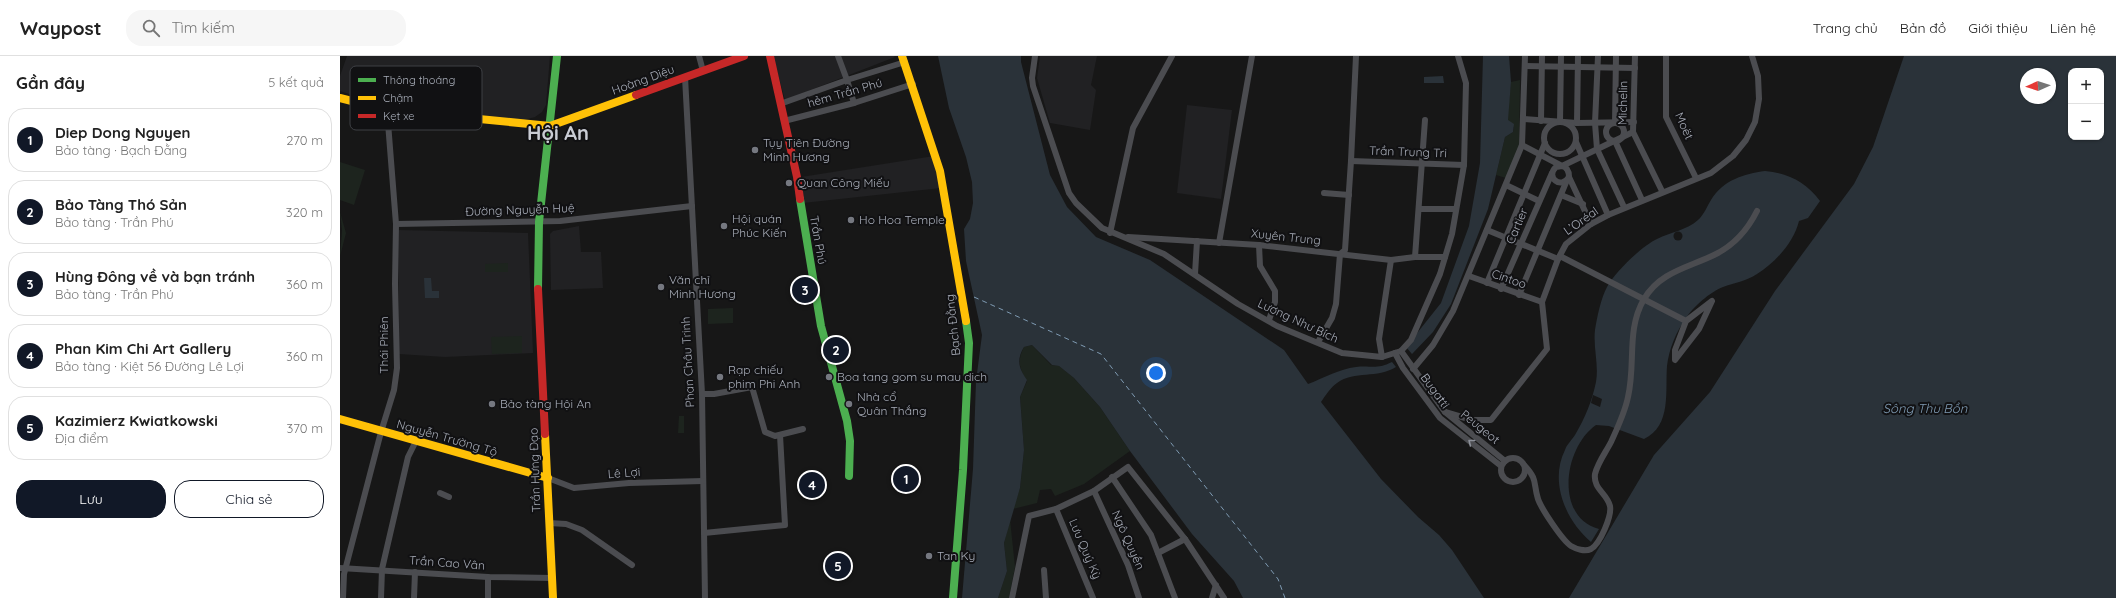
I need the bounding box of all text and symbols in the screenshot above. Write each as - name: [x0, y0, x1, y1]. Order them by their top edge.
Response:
- search box: [126, 10, 406, 46]
- text: Waypost: [20, 16, 102, 40]
- icon: search: [140, 17, 162, 39]
- text: Tìm kiếm: [172, 18, 235, 37]
- text: Trang chủ: [1813, 19, 1878, 37]
- text: Bản đồ: [1900, 19, 1946, 37]
- text: Giới thiệu: [1968, 19, 2028, 37]
- text: Liên hệ: [2050, 19, 2096, 37]
- street label: Hoàng Diệu: [609, 61, 676, 98]
- legend: [350, 66, 482, 130]
- north arrow: [2020, 68, 2056, 104]
- map controls: [2068, 68, 2104, 140]
- button: +: [2068, 68, 2104, 104]
- text: Gần đây: [16, 72, 85, 93]
- text: Thông thoáng: [383, 73, 455, 87]
- text: 5 kết quả: [268, 74, 324, 90]
- street label: hẻm Trần Phú: [806, 75, 884, 110]
- street label: Michelin: [1615, 81, 1630, 125]
- text: Chậm: [383, 91, 413, 105]
- button: −: [2068, 104, 2104, 140]
- text: Kẹt xe: [383, 109, 415, 123]
- street label: Moët: [1672, 110, 1697, 142]
- district label: Hội An: [527, 120, 589, 145]
- text: Diep Dong Nguyen: [55, 123, 190, 142]
- text: 1: [27, 132, 33, 148]
- text: 270 m: [286, 132, 323, 148]
- place label: Tụy Tiên Đường Minh Hương: [763, 135, 850, 164]
- text: Bảo tàng · Bạch Đằng: [55, 142, 187, 158]
- street label: Trần Trung Tri: [1369, 143, 1447, 160]
- marker: Tụy Tiên Đường Minh Hương: [750, 145, 760, 155]
- place label: Quan Công Miếu: [797, 175, 890, 190]
- marker: Quan Công Miếu: [784, 178, 794, 188]
- text: Bảo Tàng Thó Sản: [55, 195, 187, 214]
- street label: Đường Nguyễn Huệ: [465, 200, 575, 219]
- street label: L’Oréal: [1560, 203, 1601, 238]
- text: 2: [26, 204, 34, 220]
- text: 320 m: [286, 204, 323, 220]
- street label: Cartier: [1502, 205, 1531, 246]
- place label: Hội quán Phúc Kiến: [732, 211, 787, 240]
- place label: Ho Hoa Temple: [859, 212, 945, 227]
- text: Bảo tàng · Trần Phú: [55, 214, 174, 230]
- street label: Trần Phú: [807, 214, 830, 265]
- marker: Ho Hoa Temple: [846, 215, 856, 225]
- marker: Hội quán Phúc Kiến: [719, 221, 729, 231]
- street label: Xuyên Trung: [1250, 225, 1322, 248]
- street label: Cintoo: [1490, 266, 1529, 291]
- text: Hùng Đông về và bạn tránh: [55, 267, 255, 286]
- place label: Văn chỉ Minh Hương: [669, 272, 736, 301]
- pin: 3: [792, 275, 818, 305]
- text: 3: [27, 276, 33, 292]
- text: 360 m: [286, 276, 323, 292]
- marker: Văn chỉ Minh Hương: [656, 282, 666, 292]
- text: Bảo tàng · Trần Phú: [55, 286, 174, 302]
- street label: Bạch Đằng: [942, 294, 963, 357]
- street label: Lương Như Bích: [1256, 295, 1341, 346]
- street label: Thái Phiên: [376, 316, 391, 374]
- street label: Phan Châu Trinh: [678, 316, 697, 408]
- pin: 2: [823, 335, 849, 365]
- text: Phan Kim Chi Art Gallery: [55, 339, 231, 358]
- text: 4: [26, 348, 34, 364]
- text: 360 m: [286, 348, 323, 364]
- text: Bảo tàng · Kiệt 56 Đường Lê Lợi: [55, 358, 244, 374]
- place label: Rạp chiếu phim Phi Anh: [728, 362, 800, 391]
- your location: [1146, 363, 1166, 383]
- place label: Boa tang gom su mau dich: [837, 369, 987, 384]
- street label: Bugatti: [1418, 370, 1453, 411]
- marker: Rạp chiếu phim Phi Anh: [715, 372, 725, 382]
- marker: Boa tang gom su mau dich: [824, 372, 834, 382]
- place label: Nhà cổ Quân Thắng: [857, 389, 926, 418]
- place label: Bảo tàng Hội An: [500, 396, 591, 411]
- marker: Bảo tàng Hội An: [487, 399, 497, 409]
- marker: Nhà cổ Quân Thắng: [844, 399, 854, 409]
- water label: Sông Thu Bồn: [1883, 400, 1968, 416]
- street label: Peugeot: [1458, 406, 1503, 447]
- text: Kazimierz Kwiatkowski: [55, 411, 218, 430]
- street label: Nguyễn Trường Tộ: [395, 416, 499, 459]
- text: 5: [26, 420, 34, 436]
- text: 370 m: [286, 420, 323, 436]
- street label: Trần Hưng Đạo: [526, 427, 543, 513]
- text: Địa điểm: [55, 430, 108, 446]
- one-way arrow: [1468, 439, 1475, 446]
- street label: Lê Lợi: [607, 464, 641, 481]
- pin: 1: [893, 464, 919, 494]
- pin: 4: [799, 470, 825, 500]
- button: Lưu: [16, 480, 166, 518]
- button: Chia sẻ: [174, 480, 324, 518]
- street label: Ngô Quyền: [1109, 508, 1148, 572]
- street label: Lưu Quý Kỳ: [1066, 516, 1105, 581]
- place label: Tan Ky: [937, 548, 975, 563]
- pin: 5: [825, 551, 851, 581]
- marker: Tan Ky: [924, 551, 934, 561]
- street label: Trần Cao Vân: [409, 552, 486, 573]

